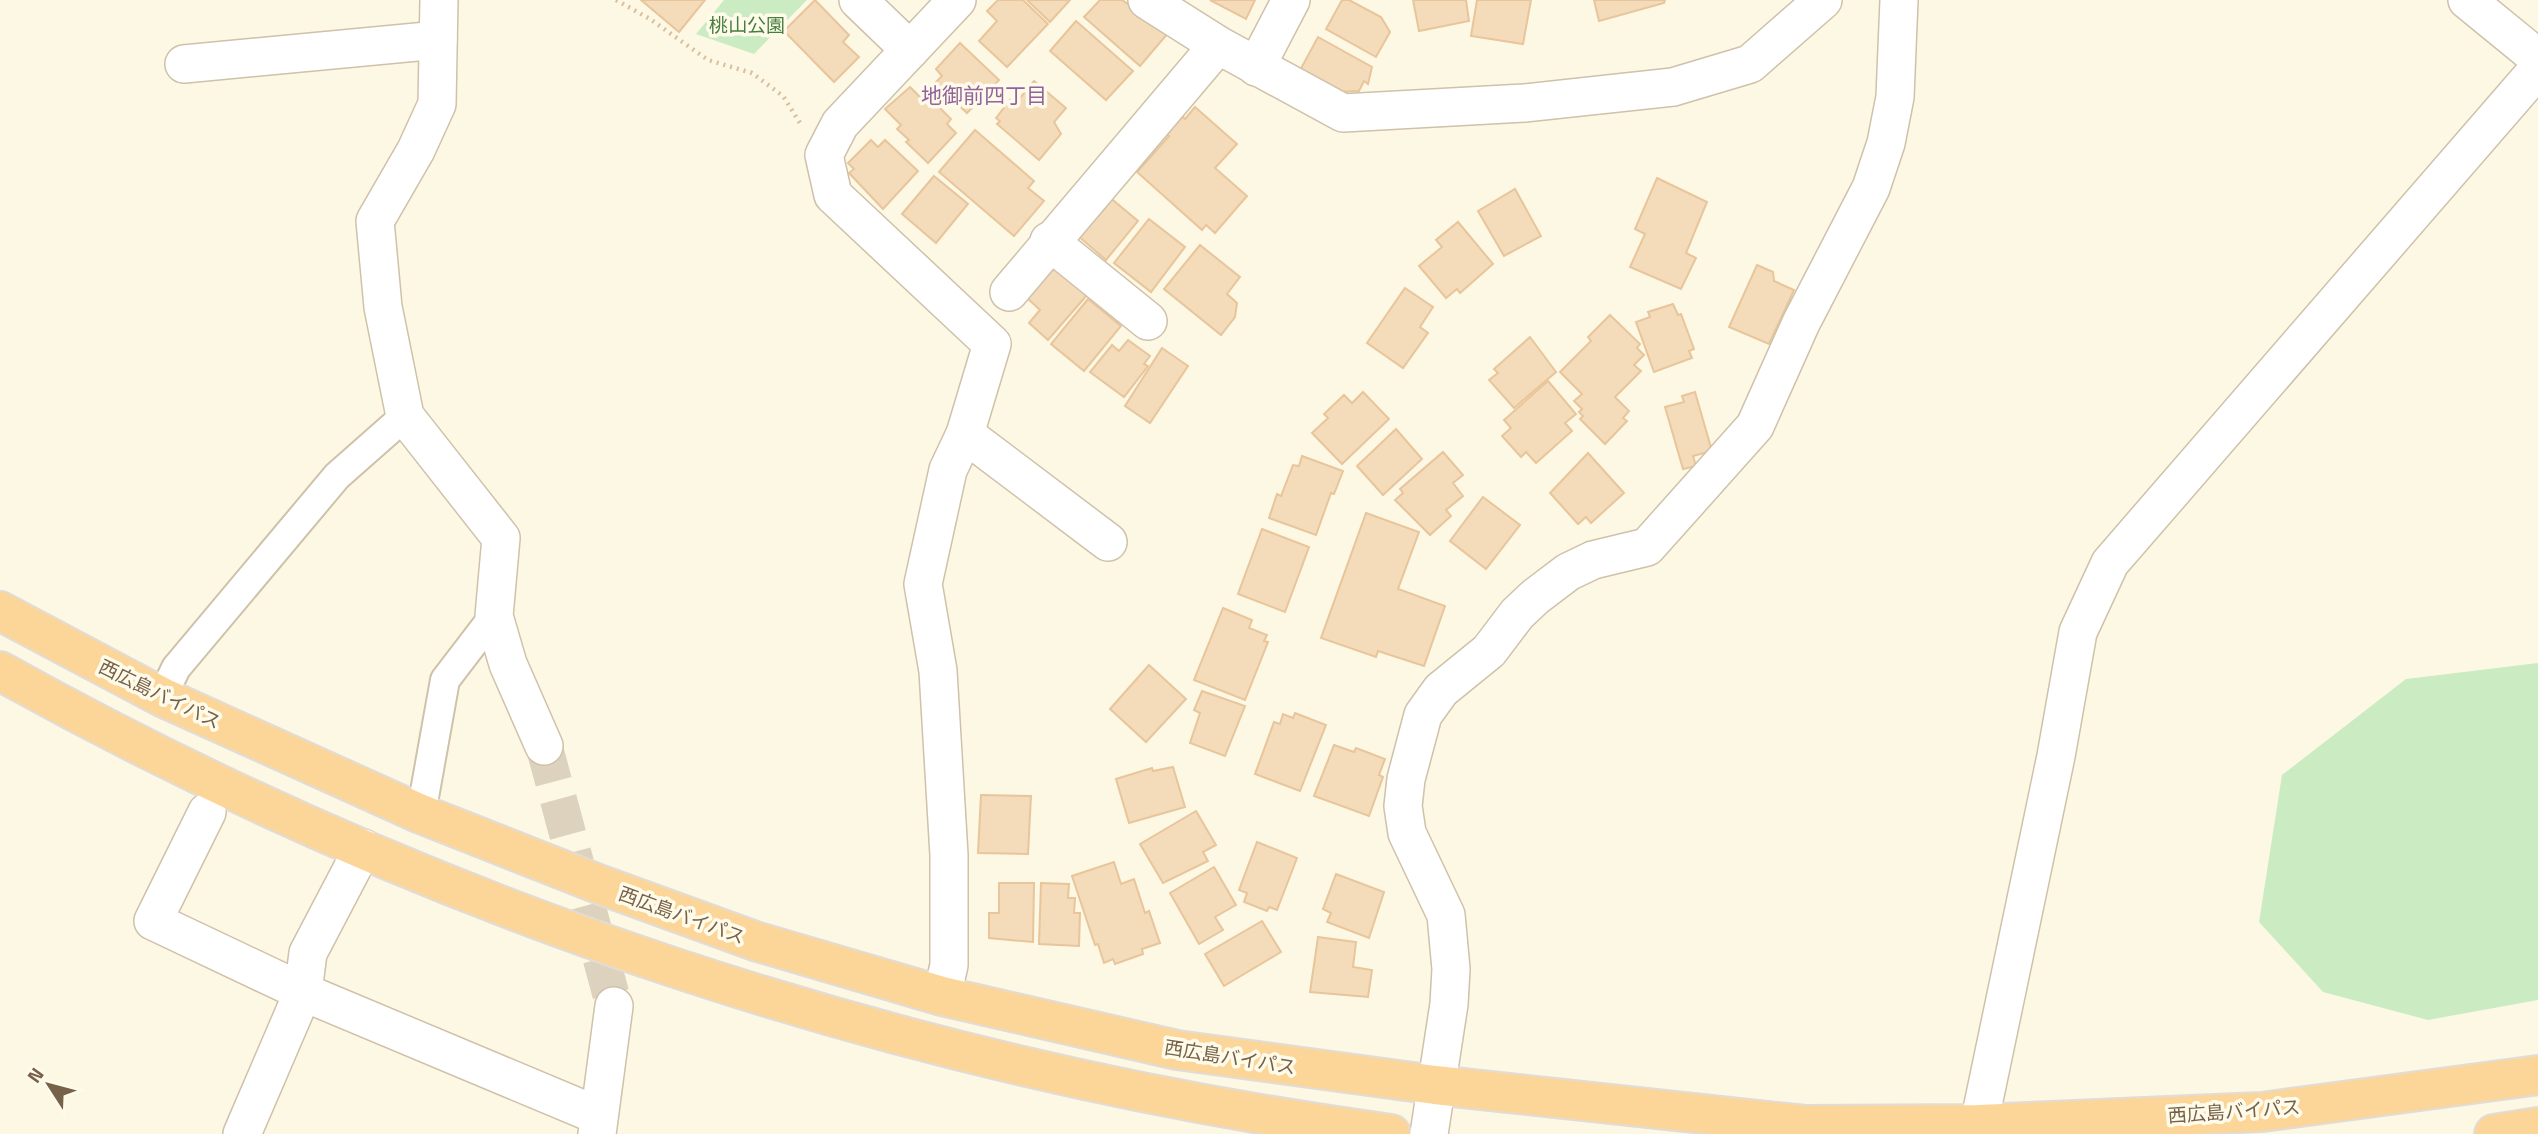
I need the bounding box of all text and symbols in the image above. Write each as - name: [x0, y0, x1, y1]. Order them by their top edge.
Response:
- park label: 桃山公園: [709, 10, 785, 39]
- district label: 地御前四丁目: [921, 79, 1047, 111]
- street label: 西広島バイパス: [94, 651, 226, 736]
- street label: 西広島バイパス: [615, 878, 749, 951]
- street label: 西広島バイパス: [1162, 1032, 1298, 1081]
- north arrow: [14, 1050, 84, 1120]
- text: N: [19, 1061, 50, 1089]
- street label: 西広島バイパス: [2167, 1091, 2301, 1130]

